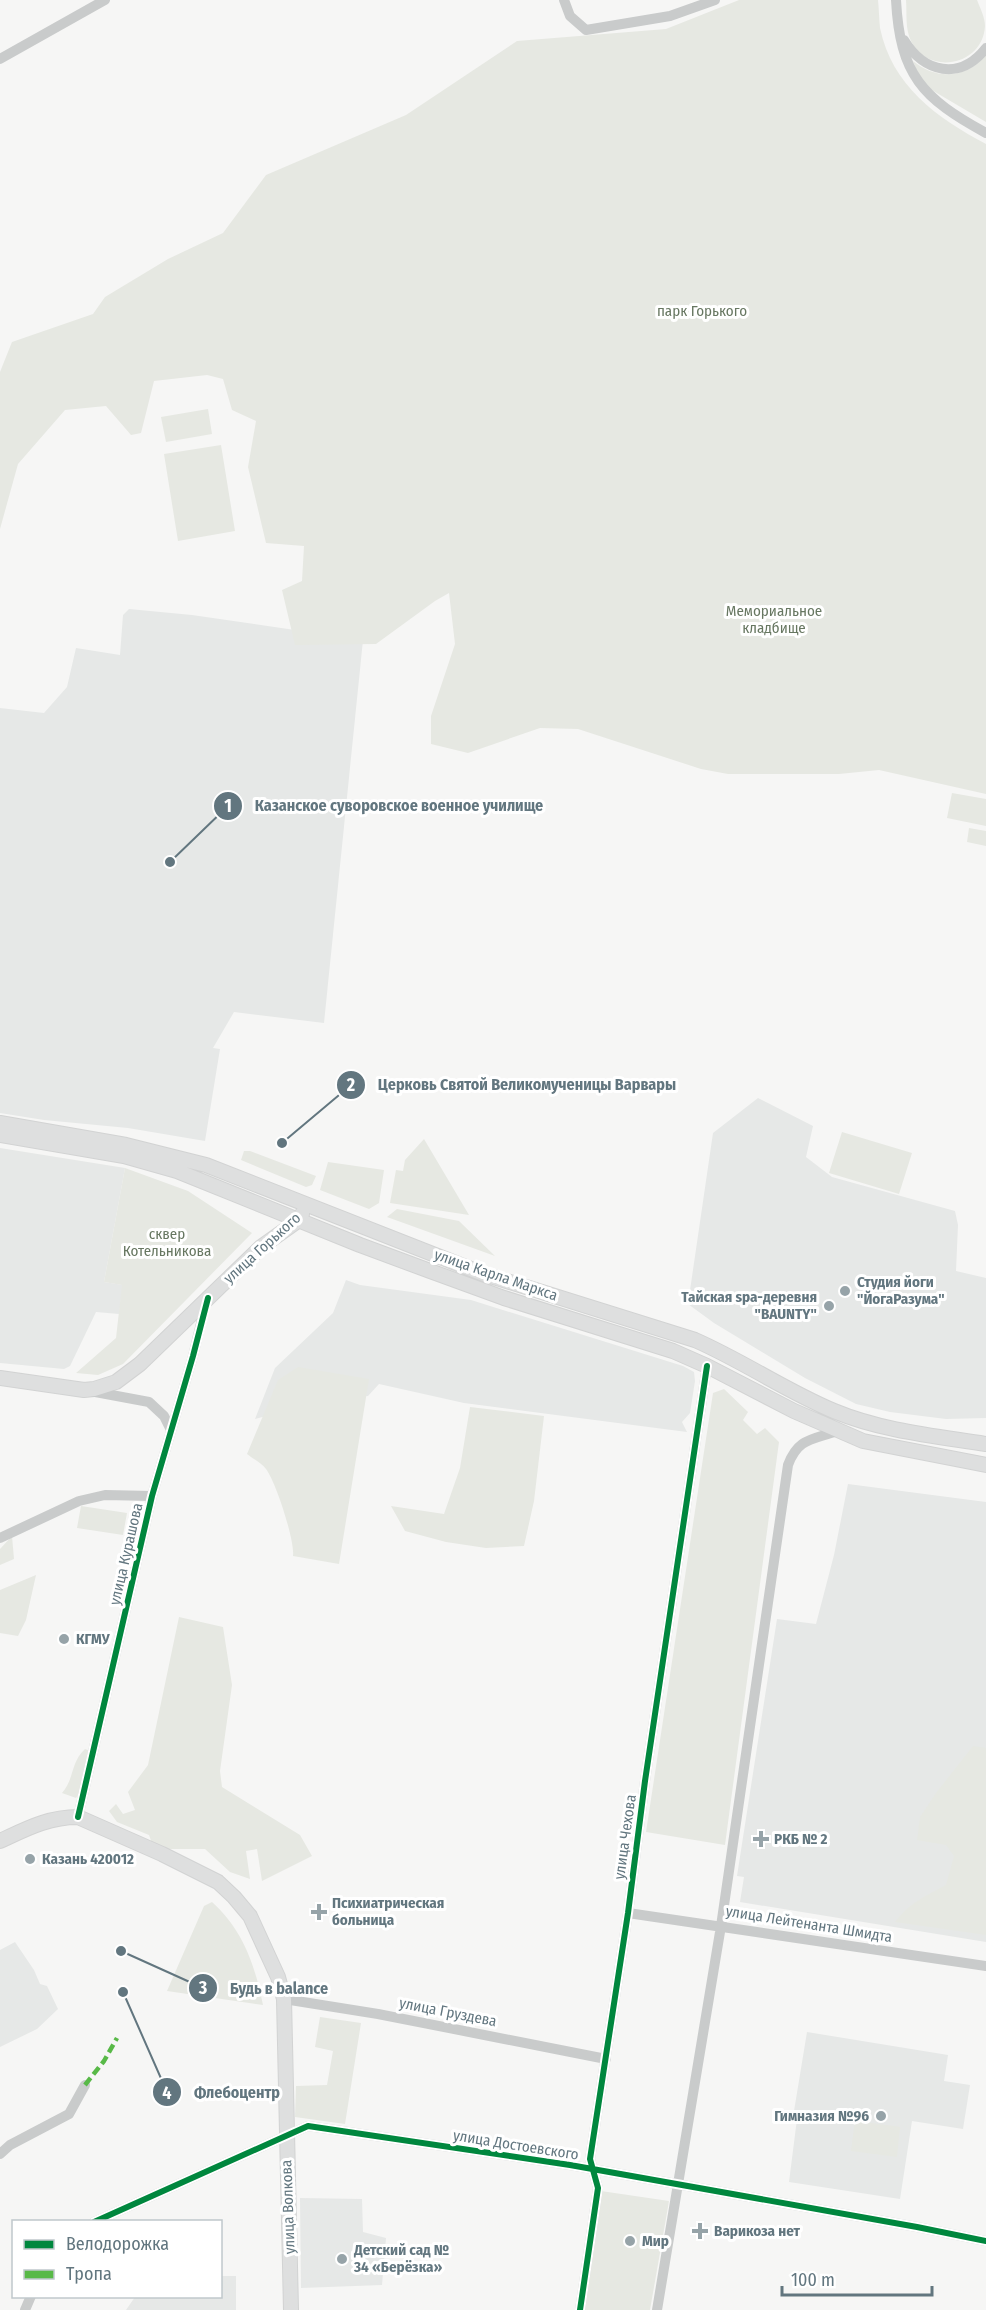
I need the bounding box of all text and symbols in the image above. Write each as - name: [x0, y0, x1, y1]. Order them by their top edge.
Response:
- park label: парк Горького: [657, 302, 747, 320]
- park label: Мемориальное кладбище: [726, 602, 822, 637]
- callout: Казанское суворовское военное училище: [213, 789, 555, 823]
- text: 1: [224, 795, 232, 817]
- text: Казанское суворовское военное училище: [255, 796, 543, 815]
- callout: Церковь Святой Великомученицы Варвары: [336, 1068, 689, 1102]
- text: 2: [346, 1074, 355, 1096]
- text: Церковь Святой Великомученицы Варвары: [378, 1075, 676, 1094]
- street label: улица Горького: [220, 1209, 304, 1287]
- park label: сквер Котельникова: [123, 1225, 211, 1260]
- street label: улица Карла Маркса: [432, 1245, 560, 1305]
- place label: Студия йоги "ЙогаРазума": [857, 1273, 945, 1308]
- marker: Студия йоги "ЙогаРазума": [838, 1284, 852, 1298]
- place label: Тайская spa-деревня "BAUNTY": [681, 1288, 817, 1323]
- marker: Тайская spa-деревня "BAUNTY": [822, 1299, 836, 1313]
- street label: улица Курашова: [106, 1501, 146, 1607]
- place label: КГМУ: [76, 1630, 111, 1648]
- marker: КГМУ: [57, 1632, 71, 1646]
- street label: улица Чехова: [610, 1793, 640, 1881]
- marker: РКБ № 2: [752, 1830, 770, 1848]
- place label: РКБ № 2: [774, 1830, 827, 1848]
- place label: Казань 420012: [42, 1850, 134, 1868]
- marker: Казань 420012: [23, 1852, 37, 1866]
- place label: Психиатрическая больница: [332, 1894, 444, 1929]
- street label: улица Лейтенанта Шмидта: [725, 1902, 893, 1946]
- marker: Психиатрическая больница: [310, 1903, 328, 1921]
- callout: Будь в balance: [188, 1971, 340, 2005]
- text: 3: [198, 1977, 208, 1999]
- text: Будь в balance: [230, 1979, 328, 1998]
- street label: улица Груздева: [398, 1994, 498, 2030]
- callout: Флебоцентр: [152, 2075, 292, 2109]
- text: 4: [162, 2082, 172, 2104]
- text: Флебоцентр: [194, 2083, 280, 2102]
- place label: Гимназия №96: [774, 2107, 869, 2125]
- marker: Гимназия №96: [874, 2109, 888, 2123]
- street label: улица Достоевского: [452, 2126, 580, 2164]
- street label: улица Волкова: [277, 2160, 299, 2254]
- legend: [12, 2220, 222, 2298]
- marker: Варикоза нет: [691, 2222, 709, 2240]
- place label: Варикоза нет: [714, 2222, 800, 2240]
- place label: Мир: [642, 2232, 669, 2250]
- text: Велодорожка: [66, 2233, 169, 2255]
- marker: Мир: [623, 2234, 637, 2248]
- place label: Детский сад № 34 «Берёзка»: [353, 2241, 449, 2276]
- marker: Детский сад № 34 «Берёзка»: [335, 2252, 349, 2266]
- scale bar: [782, 2259, 932, 2297]
- text: Тропа: [66, 2263, 112, 2285]
- text: 100 m: [791, 2269, 835, 2291]

